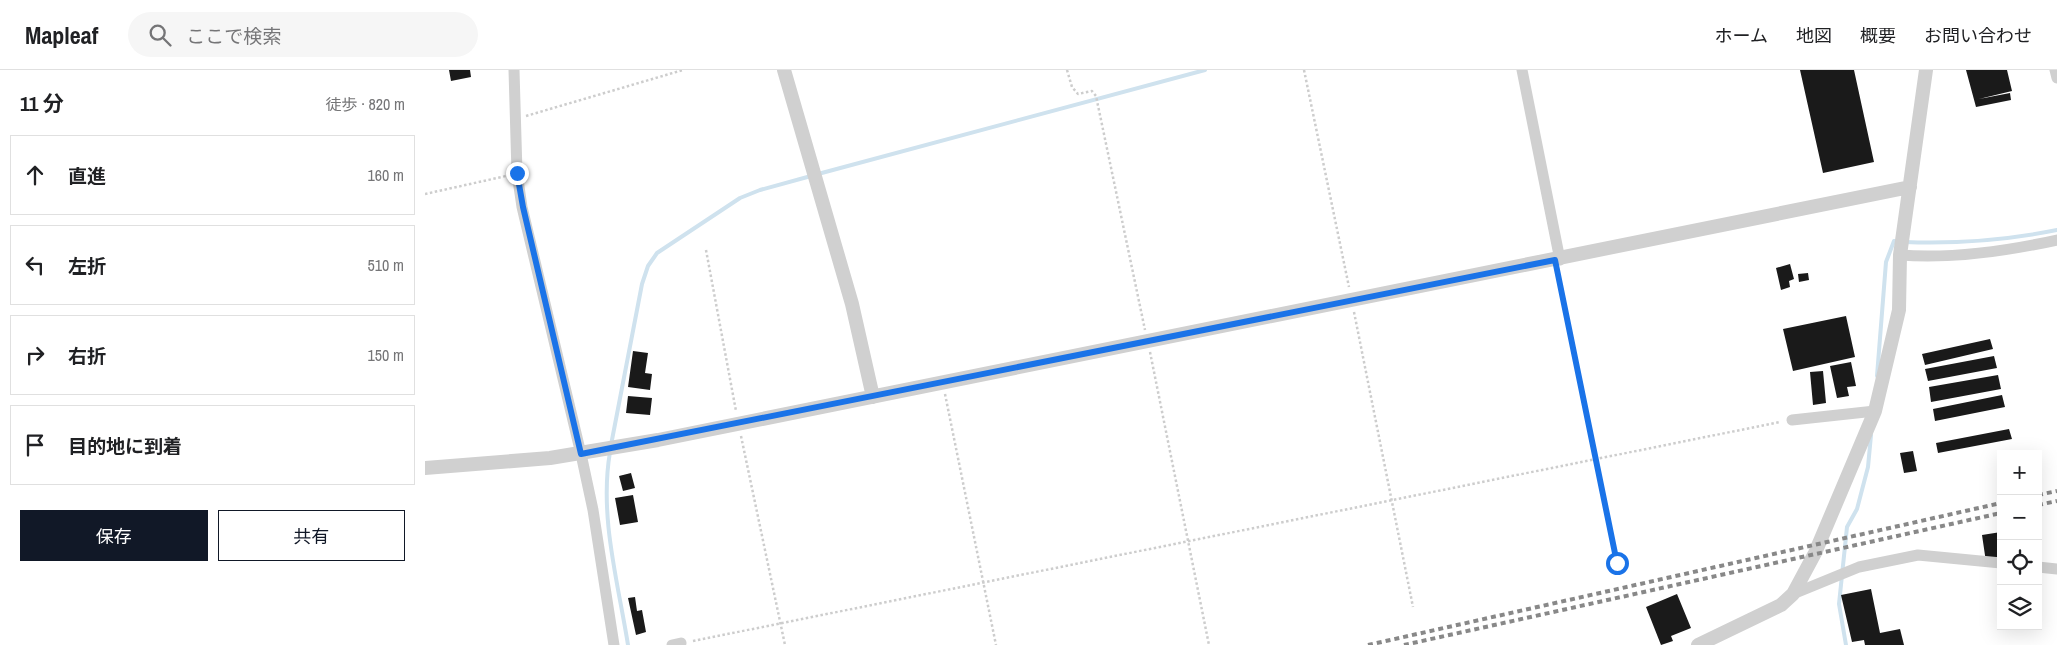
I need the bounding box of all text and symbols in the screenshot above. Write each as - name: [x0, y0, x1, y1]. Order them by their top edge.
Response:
- search box: [128, 12, 478, 57]
- text: Mapleaf: [25, 19, 98, 51]
- icon: search: [146, 21, 174, 49]
- text: ここで検索: [186, 23, 281, 49]
- text: ホーム: [1715, 23, 1768, 48]
- text: 地図: [1796, 23, 1832, 48]
- text: 概要: [1860, 23, 1896, 48]
- text: お問い合わせ: [1924, 23, 2032, 48]
- text: 11 分: [20, 89, 64, 118]
- text: 徒歩 · 820 m: [326, 93, 405, 115]
- icon: ahead: [21, 161, 49, 189]
- route end: [506, 162, 529, 185]
- text: 直進: [68, 163, 106, 189]
- text: 160 m: [368, 164, 404, 186]
- icon: left: [21, 251, 49, 279]
- text: 左折: [68, 253, 106, 279]
- text: 510 m: [368, 254, 404, 276]
- icon: right: [21, 341, 49, 369]
- text: 右折: [68, 343, 106, 369]
- text: 150 m: [368, 344, 404, 366]
- icon: arrive: [21, 431, 49, 459]
- text: 目的地に到着: [68, 433, 182, 459]
- map controls: [1997, 450, 2042, 630]
- button: +: [1997, 450, 2042, 495]
- button: −: [1997, 495, 2042, 540]
- button: 保存: [20, 510, 208, 561]
- button: 共有: [218, 510, 405, 561]
- button: locate: [1997, 540, 2042, 585]
- route start: [1606, 552, 1629, 575]
- button: layers: [1997, 585, 2042, 630]

